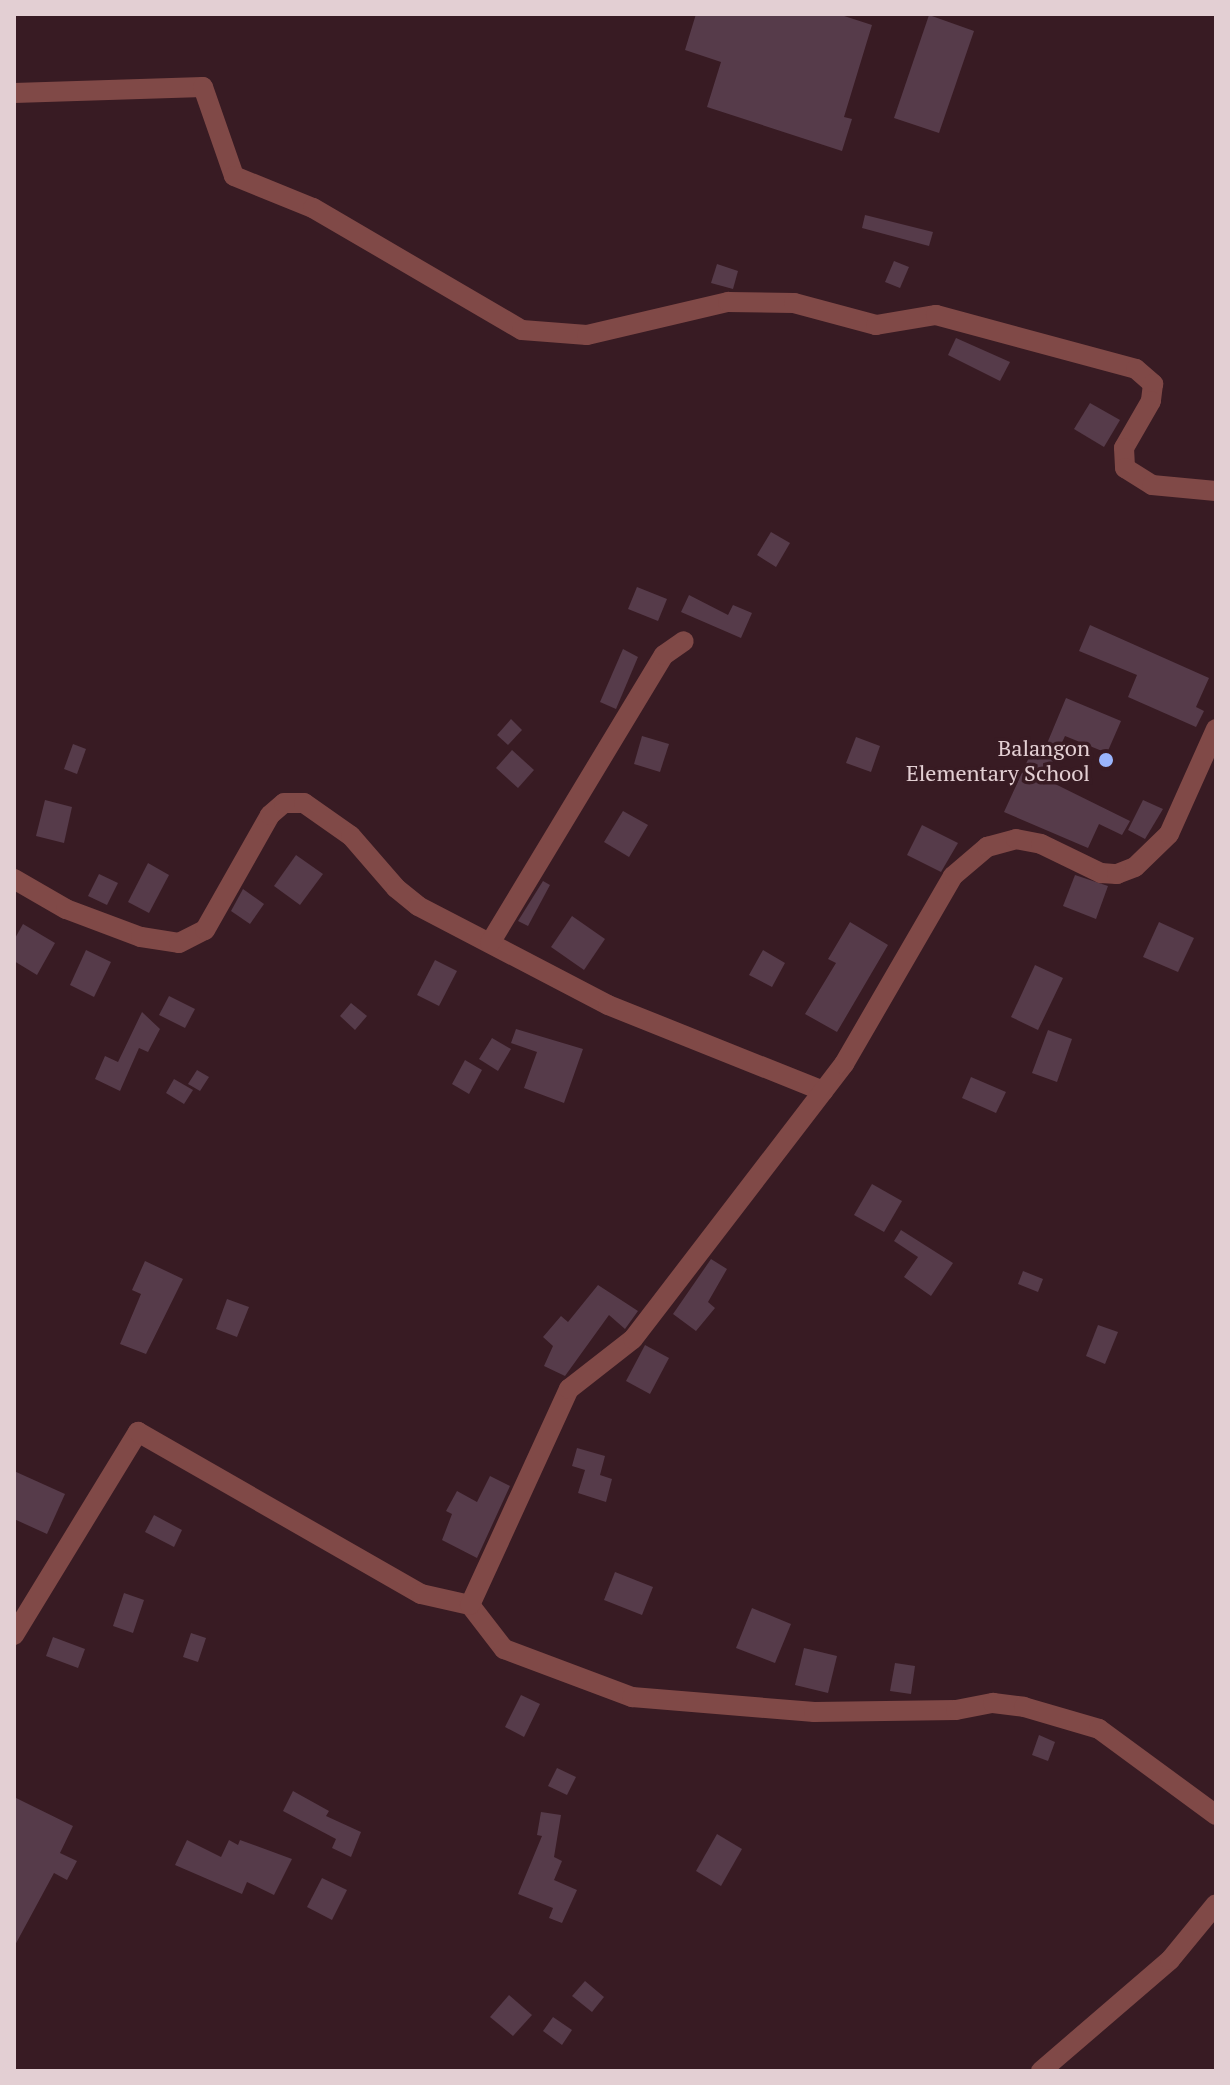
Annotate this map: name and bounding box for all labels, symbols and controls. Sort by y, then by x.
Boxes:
place label: Balangon Elementary School [906,734,1090,786]
marker: Balangon Elementary School [1097,751,1115,769]

